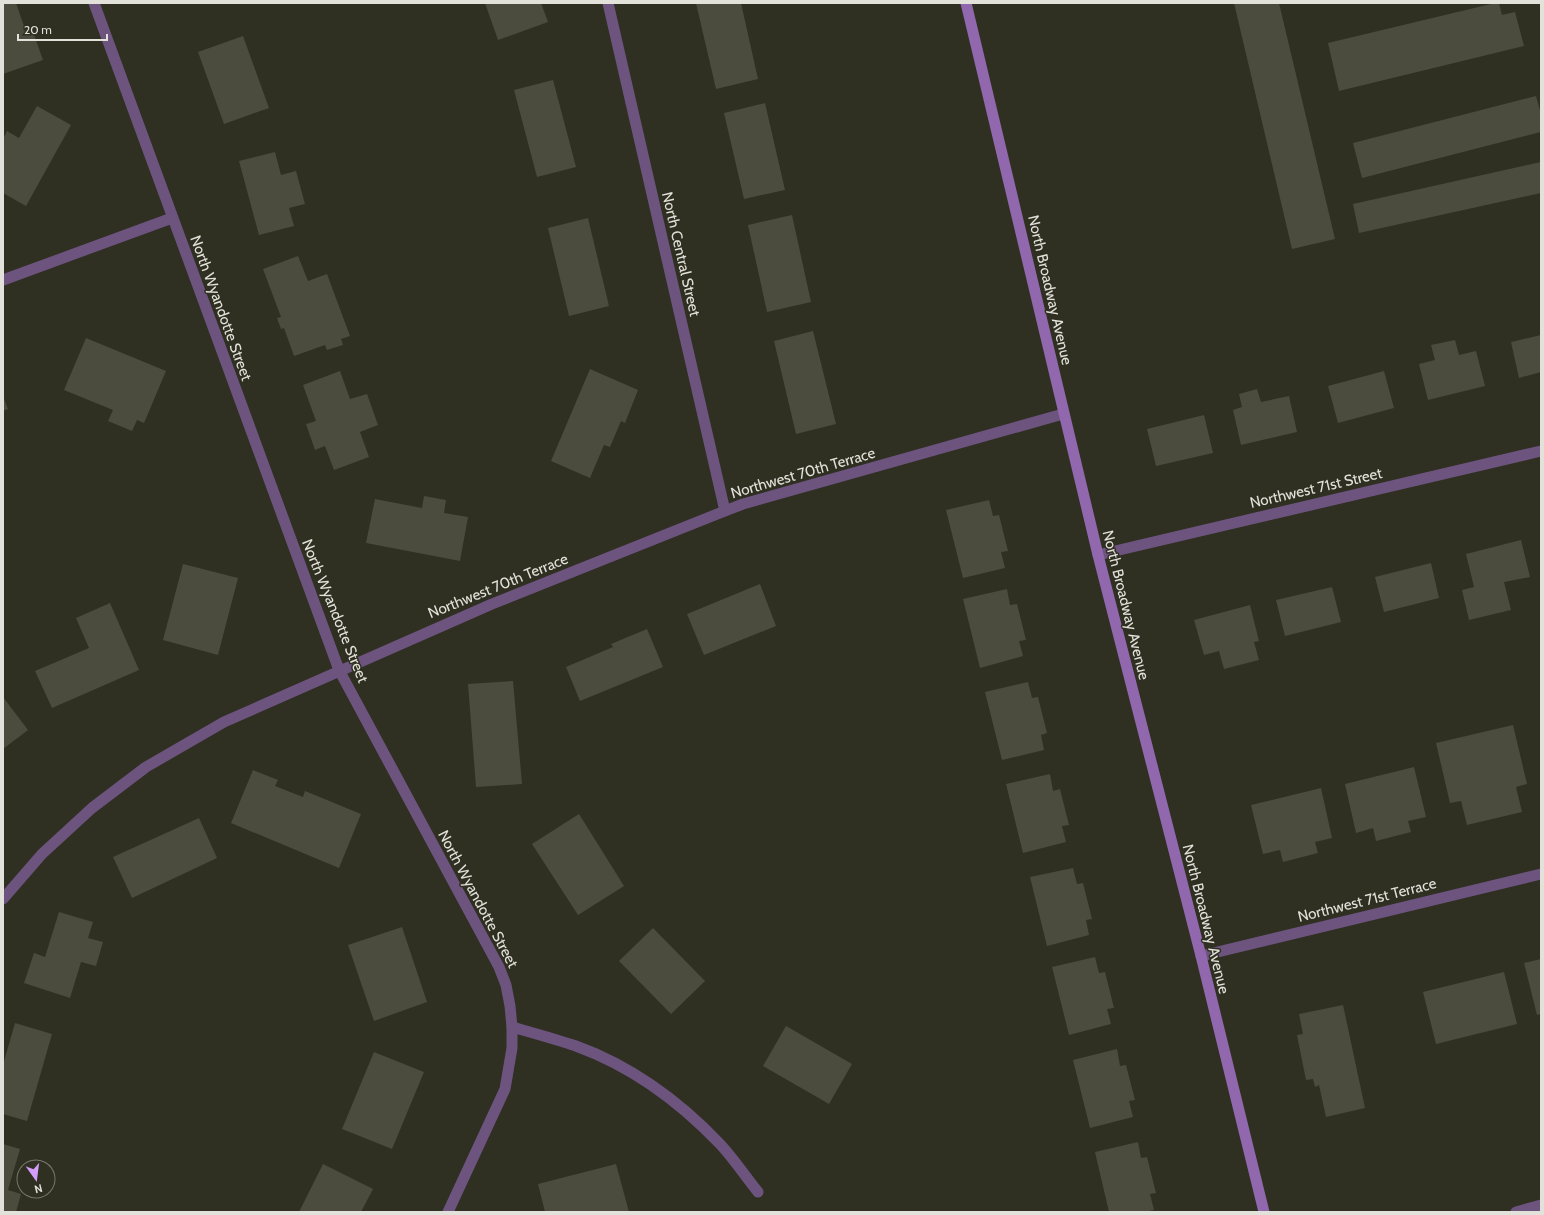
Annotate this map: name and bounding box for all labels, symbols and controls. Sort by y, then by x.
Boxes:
scale bar [18,16,107,42]
text: 20 m [24,22,52,37]
street label: North Central Street [658,190,704,318]
street label: North Broadway Avenue [1024,213,1076,367]
street label: North Wyandotte Street [186,233,256,383]
street label: Northwest 70th Terrace [729,444,878,502]
street label: Northwest 71st Street [1248,464,1384,512]
street label: North Broadway Avenue [1099,528,1153,682]
street label: North Wyandotte Street [298,537,372,685]
street label: Northwest 70th Terrace [425,550,571,622]
street label: North Wyandotte Street [434,827,522,971]
street label: North Broadway Avenue [1179,842,1233,996]
street label: Northwest 71st Terrace [1296,874,1438,926]
north arrow [16,1159,56,1199]
text: N [33,1181,44,1196]

